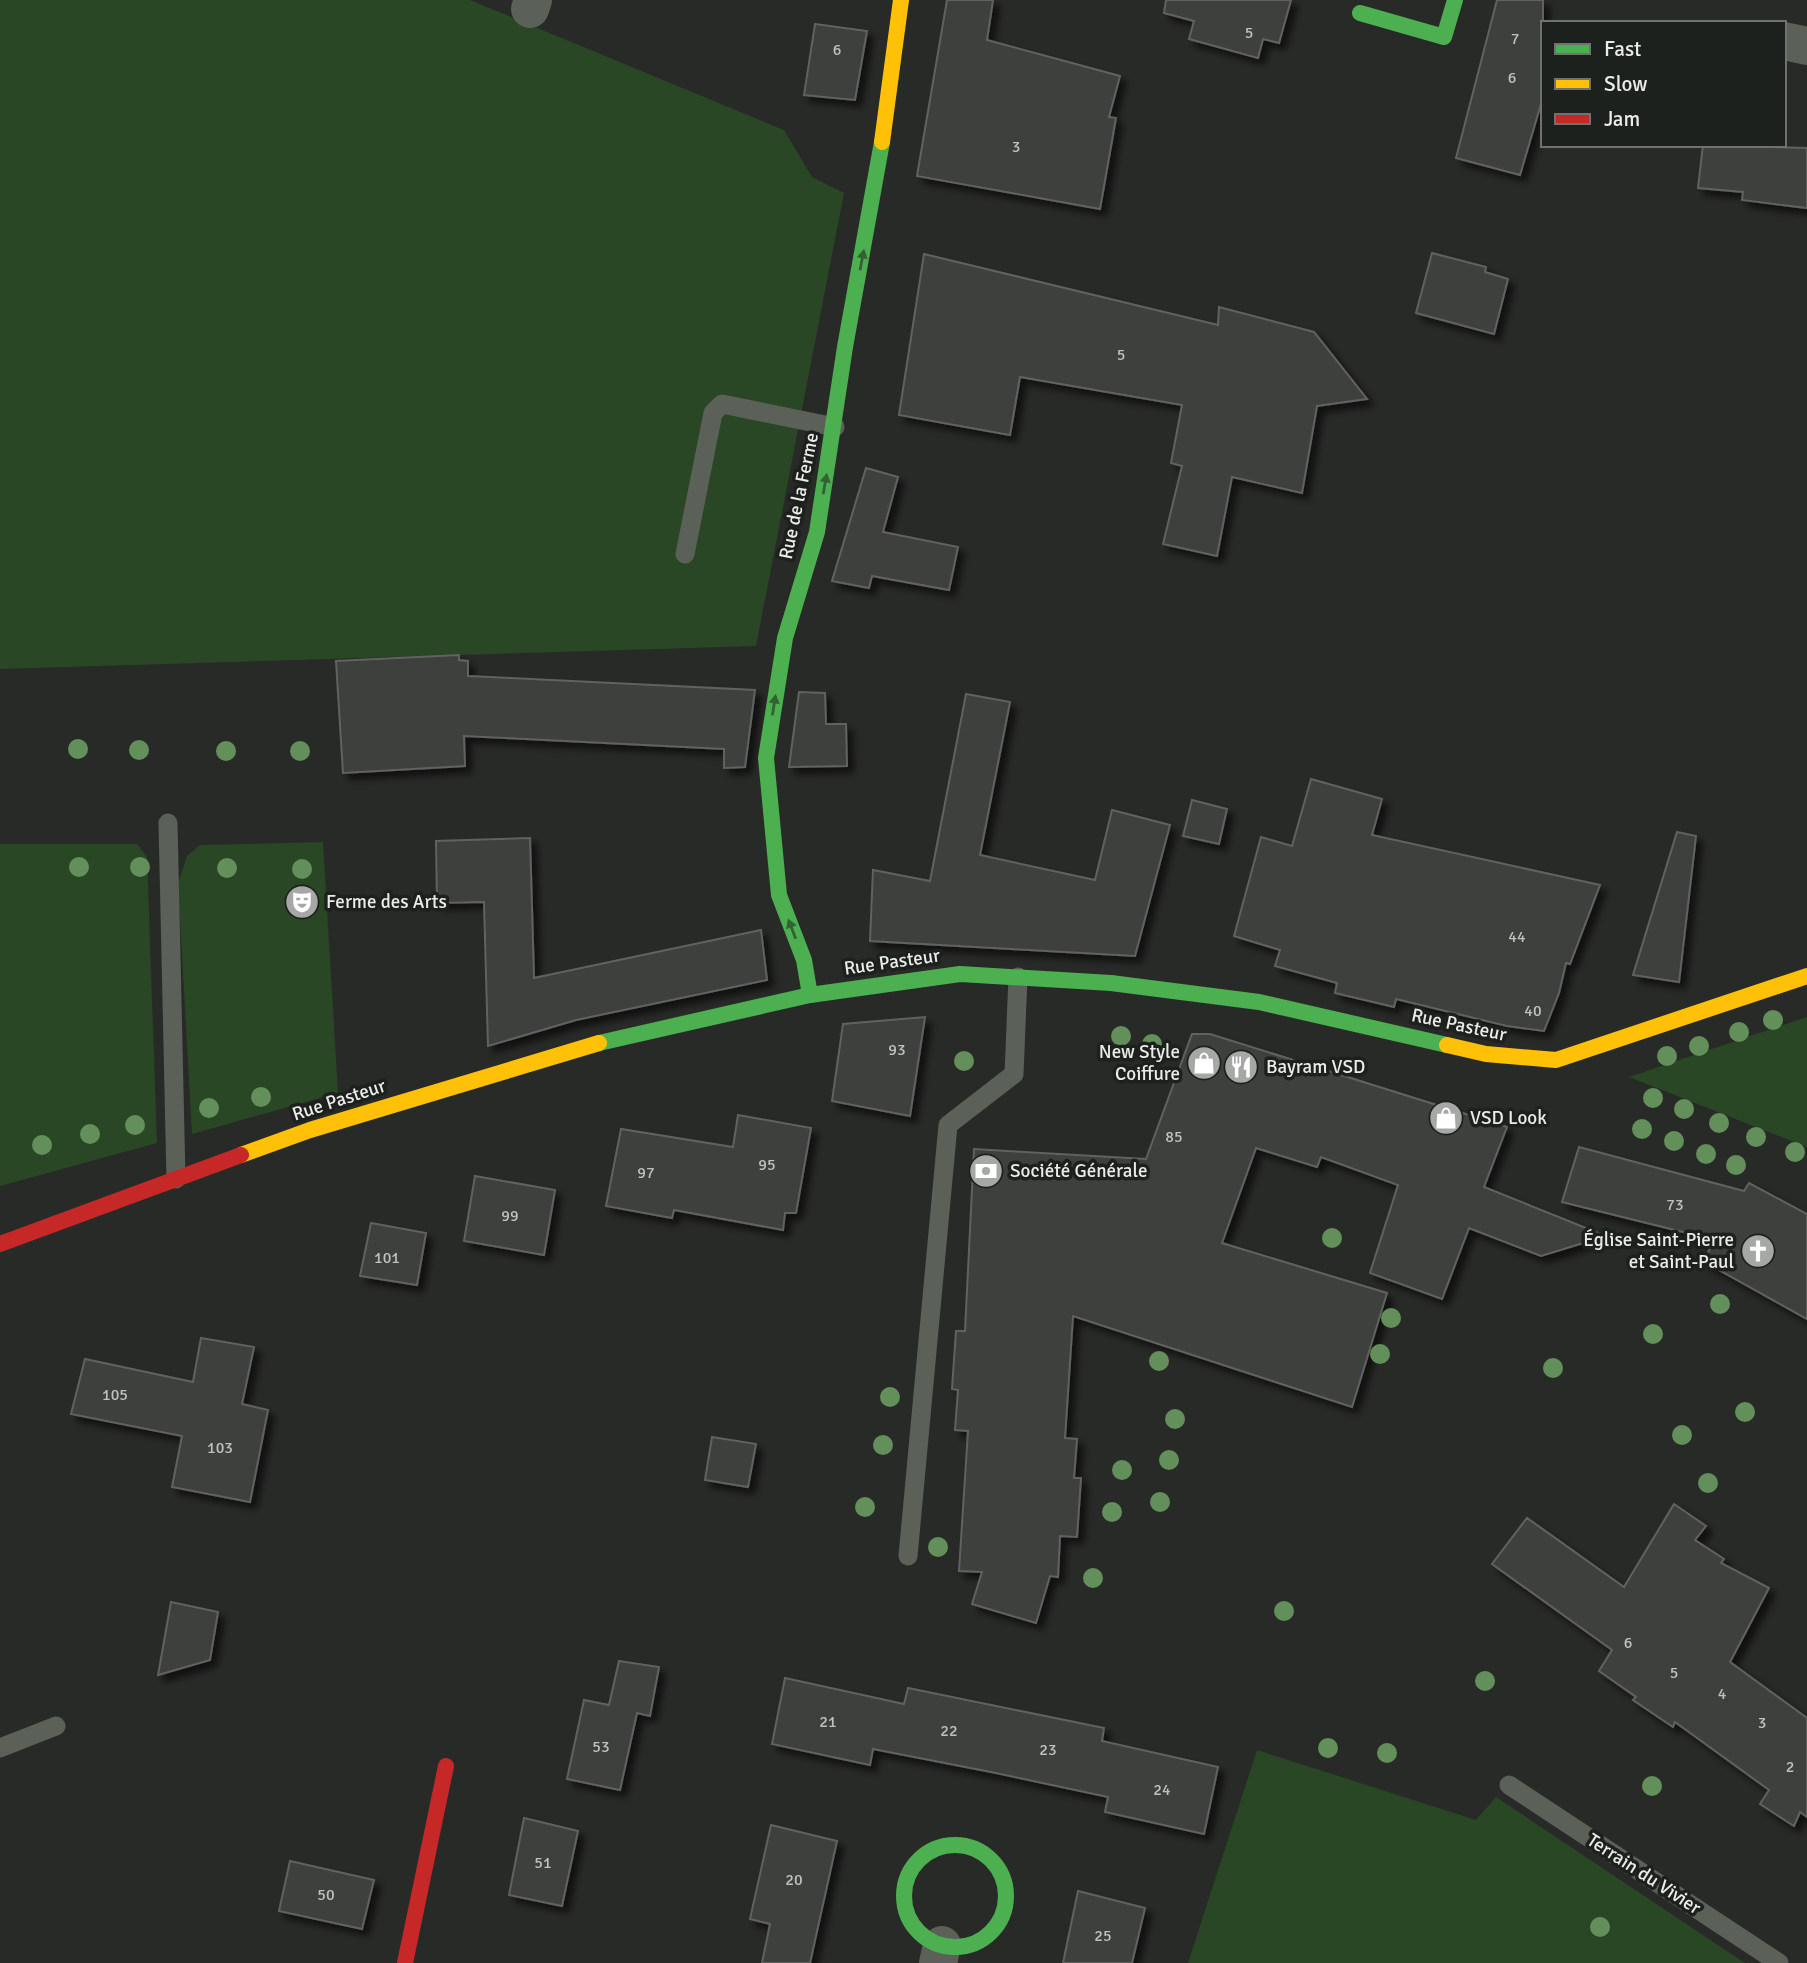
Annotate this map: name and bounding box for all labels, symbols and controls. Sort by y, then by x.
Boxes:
legend [1541,21,1786,147]
house number: 5 [1245,23,1253,43]
house number: 7 [1511,29,1519,49]
text: Fast [1604,36,1641,62]
house number: 6 [833,40,841,60]
house number: 6 [1508,68,1516,88]
text: Slow [1604,71,1648,97]
text: Jam [1604,106,1640,132]
house number: 3 [1012,137,1020,157]
one-way arrow [856,249,867,271]
house number: 5 [1117,345,1125,365]
street label: Rue de la Ferme [774,431,824,561]
one-way arrow [820,473,831,495]
one-way arrow [769,694,780,716]
theatre icon: Ferme des Arts [283,883,321,921]
place label: Ferme des Arts [326,890,447,914]
one-way arrow [787,919,798,940]
house number: 44 [1508,927,1526,947]
street label: Rue Pasteur [842,943,942,981]
house number: 40 [1524,1001,1542,1021]
street label: Rue Pasteur [1409,1003,1509,1047]
house number: 93 [888,1040,906,1060]
place label: New Style Coiffure [1099,1040,1180,1086]
shop icon: New Style Coiffure [1185,1044,1223,1082]
restaurant icon: Bayram VSD [1222,1048,1260,1086]
place label: Bayram VSD [1266,1055,1365,1079]
street label: Rue Pasteur [289,1074,389,1126]
shop icon: VSD Look [1427,1099,1465,1137]
place label: VSD Look [1470,1106,1547,1130]
house number: 85 [1165,1127,1183,1147]
bank icon: Société Générale [967,1152,1005,1190]
house number: 95 [758,1155,776,1175]
place label: Société Générale [1010,1159,1147,1183]
house number: 97 [637,1163,655,1183]
house number: 73 [1666,1195,1684,1215]
house number: 99 [501,1206,519,1226]
place label: Église Saint-Pierre et Saint-Paul [1583,1228,1734,1274]
church icon: Église Saint-Pierre et Saint-Paul [1739,1232,1777,1270]
house number: 101 [374,1248,400,1268]
house number: 105 [102,1385,128,1405]
house number: 103 [207,1438,233,1458]
house number: 6 [1624,1633,1632,1653]
house number: 5 [1670,1663,1678,1683]
house number: 4 [1718,1684,1727,1704]
house number: 21 [819,1712,837,1732]
house number: 3 [1758,1713,1766,1733]
house number: 22 [940,1721,958,1741]
house number: 53 [592,1737,610,1757]
house number: 23 [1039,1740,1057,1760]
house number: 2 [1786,1757,1794,1777]
house number: 24 [1153,1780,1171,1800]
street label: Terrain du Vivier [1582,1828,1706,1920]
house number: 51 [534,1853,552,1873]
house number: 20 [785,1870,803,1890]
house number: 50 [317,1885,335,1905]
house number: 25 [1094,1926,1112,1946]

